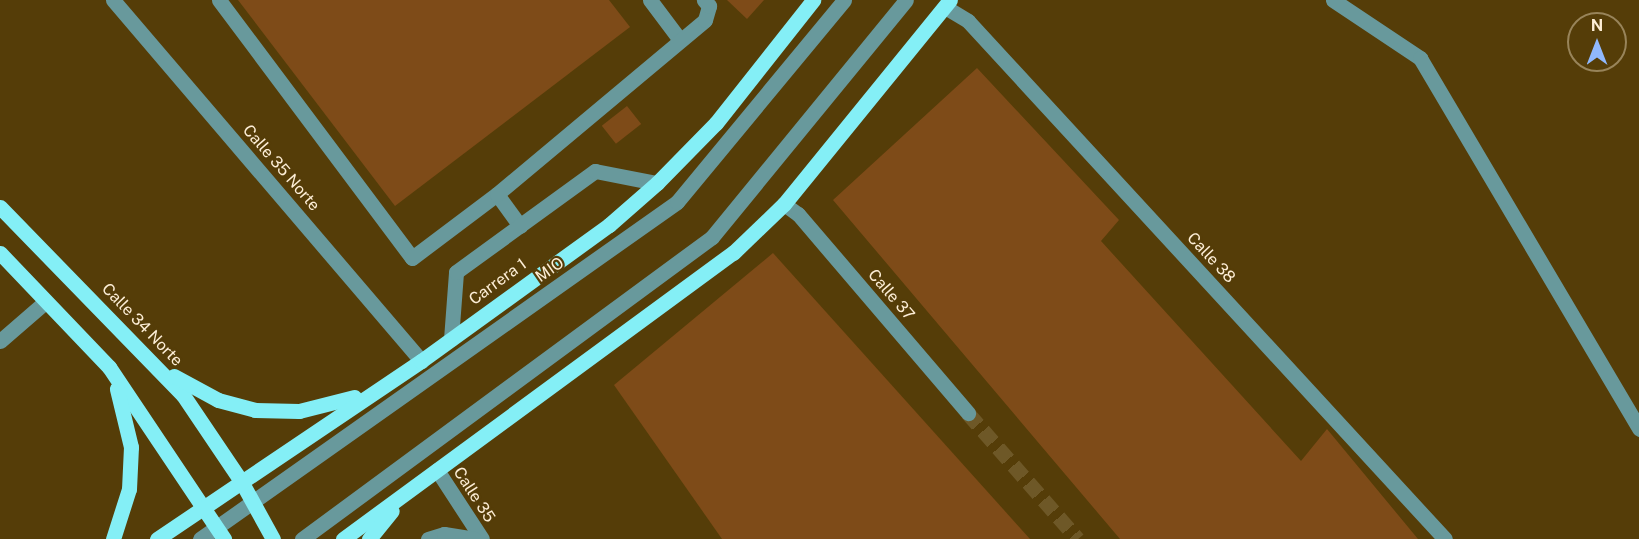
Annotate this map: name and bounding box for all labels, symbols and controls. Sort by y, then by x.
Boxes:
north arrow [1567,12,1627,72]
text: N [1591,16,1603,35]
street label: Calle 35 Norte [238,121,324,215]
street label: Calle 38 [1183,229,1239,287]
street label: MIO [532,253,568,287]
street label: Carrera 1 [465,255,531,309]
street label: Calle 37 [864,266,918,324]
street label: Calle 34 Norte [98,280,186,370]
street label: Calle 35 [449,464,499,526]

